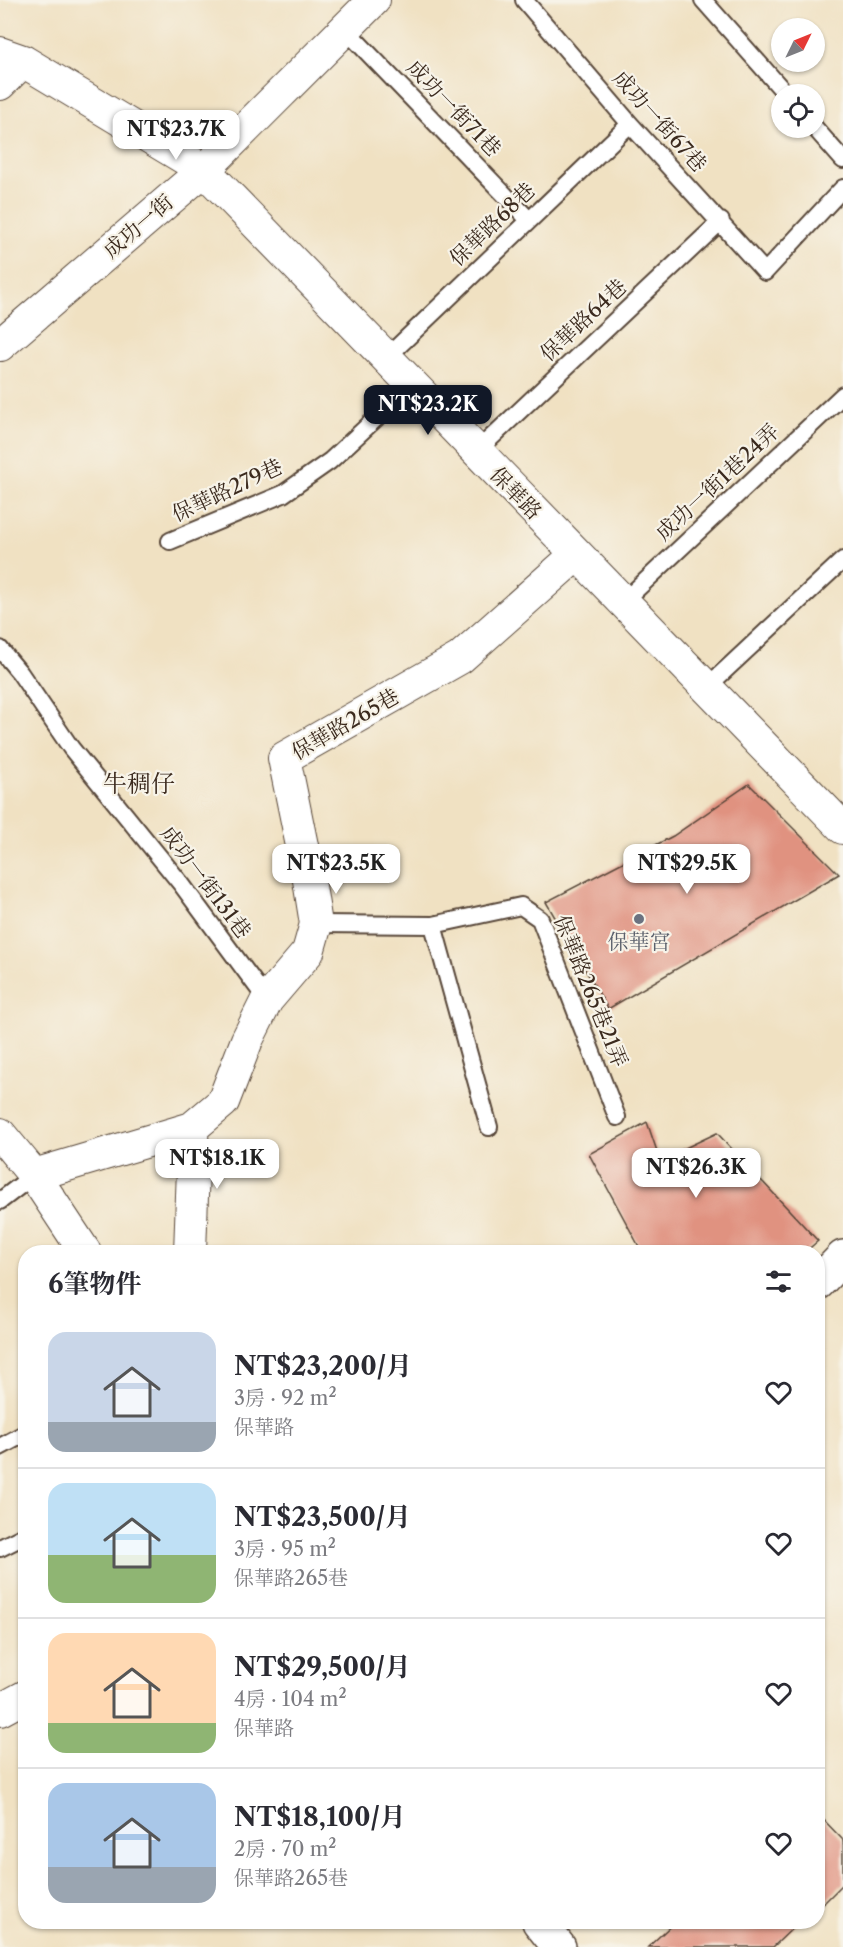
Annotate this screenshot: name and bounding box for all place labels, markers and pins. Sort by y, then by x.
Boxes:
pin: NT$23.7K [114,110,238,161]
pin: NT$23.2K [366,385,490,436]
pin: NT$23.5K [274,844,398,895]
pin: NT$29.5K [625,844,749,895]
marker: 保華宮 [632,912,646,926]
place label: 保華宮 [608,929,671,954]
pin: NT$18.1K [155,1139,279,1190]
pin: NT$26.3K [634,1148,758,1199]

